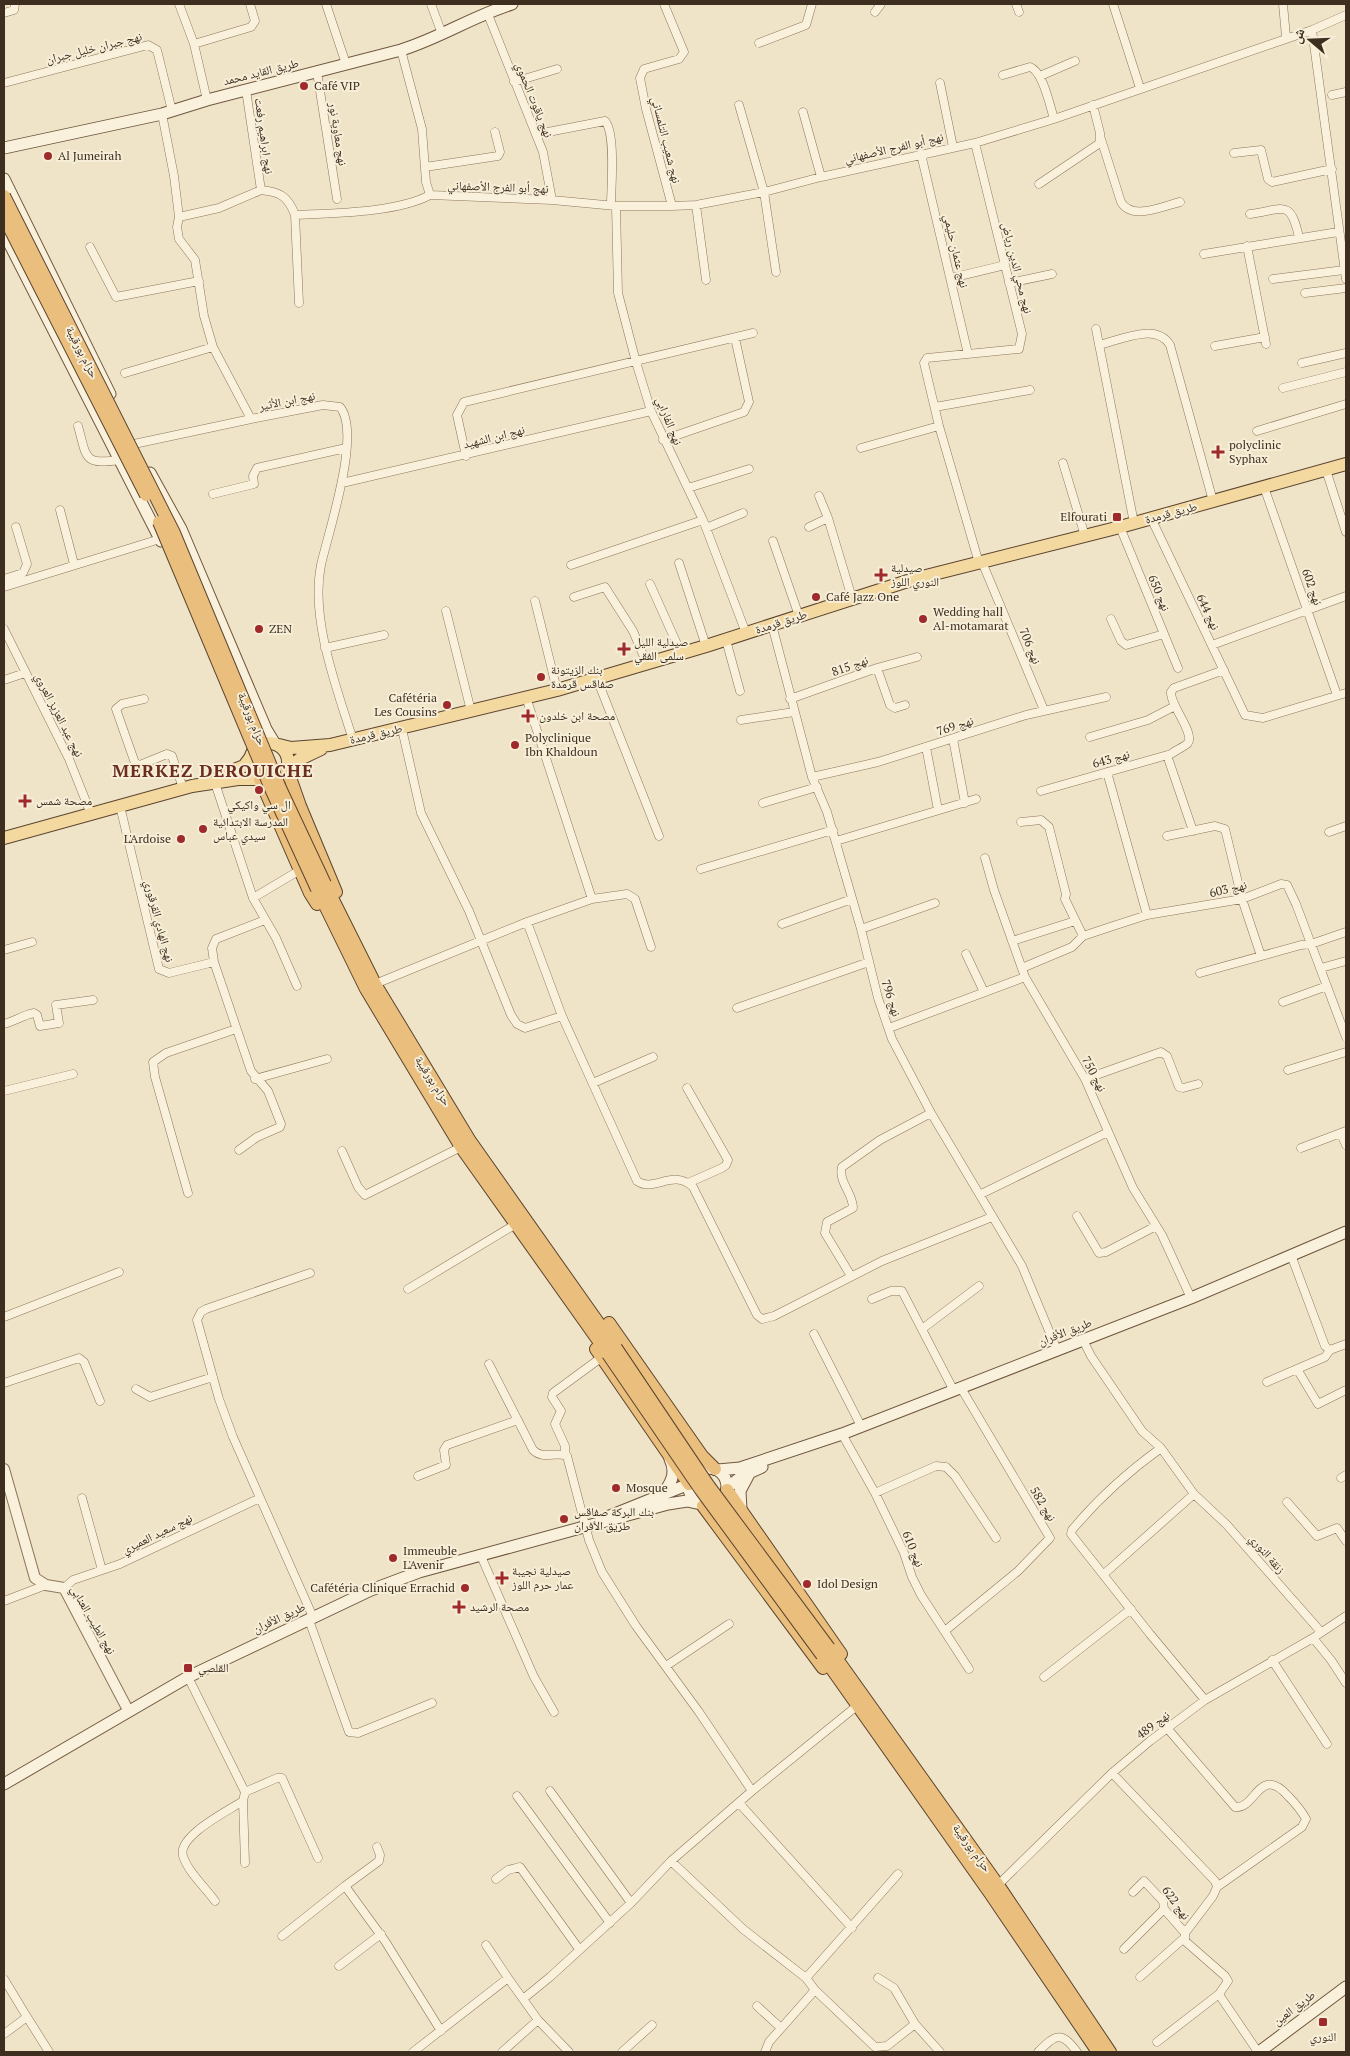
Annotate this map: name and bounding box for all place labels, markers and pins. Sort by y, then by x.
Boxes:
place label: Café VIP [314,78,360,93]
marker: Café VIP [298,80,310,92]
place label: Al Jumeirah [58,148,121,163]
marker: Al Jumeirah [42,150,54,162]
place label: polyclinic Syphax [1229,437,1281,466]
marker: polyclinic Syphax [1211,445,1225,459]
place label: Elfourati [1060,509,1107,524]
marker: Elfourati [1111,511,1123,523]
place label: صيدلية النوري اللوز [890,560,939,592]
marker: صيدلية النوري اللوز [875,569,887,581]
place label: Café Jazz One [826,589,899,604]
marker: Café Jazz One [810,591,822,603]
place label: Wedding hall Al-motamarat [933,604,1009,633]
marker: Wedding hall Al-motamarat [917,613,929,625]
place label: ZEN [269,621,292,636]
marker: ZEN [253,623,265,635]
place label: صيدلية الليل سلمى الفقي [634,634,688,666]
marker: صيدلية الليل سلمى الفقي [618,643,630,655]
place label: بنك الزيتونة صفاقس قرمدة [551,662,614,691]
marker: بنك الزيتونة صفاقس قرمدة [535,671,547,683]
place label: Cafétéria Les Cousins [374,690,437,719]
marker: Cafétéria Les Cousins [441,699,453,711]
place label: مصحة ابن خلدون [539,708,615,723]
marker: مصحة ابن خلدون [521,709,535,723]
place label: Polyclinique Ibn Khaldoun [525,730,598,759]
marker: Polyclinique Ibn Khaldoun [509,739,521,751]
marker: ال سي واكيكي [253,784,265,796]
place label: مصحة شمس [36,793,92,808]
marker: مصحة شمس [18,794,32,808]
place label: ال سي واكيكي [227,797,291,815]
place label: المدرسة الابتدائية سيدي عباس [213,814,288,846]
marker: المدرسة الابتدائية سيدي عباس [197,823,209,835]
place label: L'Ardoise [124,831,171,846]
marker: L'Ardoise [175,833,187,845]
place label: Mosque [626,1480,668,1495]
marker: Mosque [610,1482,622,1494]
place label: بنك البركة صفاقس طريق الأفران [574,1504,654,1533]
marker: بنك البركة صفاقس طريق الأفران [558,1513,570,1525]
place label: Immeuble L'Avenir [403,1543,457,1572]
marker: Immeuble L'Avenir [387,1552,399,1564]
place label: صيدلية نجيبة عمار حرم اللوز [511,1563,573,1593]
marker: صيدلية نجيبة عمار حرم اللوز [496,1572,508,1584]
place label: Idol Design [817,1576,878,1591]
marker: Idol Design [801,1578,813,1590]
place label: Cafétéria Clinique Errachid [310,1580,455,1595]
marker: Cafétéria Clinique Errachid [459,1582,471,1594]
place label: مصحة الرشيد [470,1599,529,1614]
marker: مصحة الرشيد [452,1600,466,1614]
place label: القلصي [198,1660,229,1678]
marker: القلصي [182,1662,194,1674]
marker: النوري [1317,2016,1329,2028]
place label: النوري [1310,2029,1336,2047]

